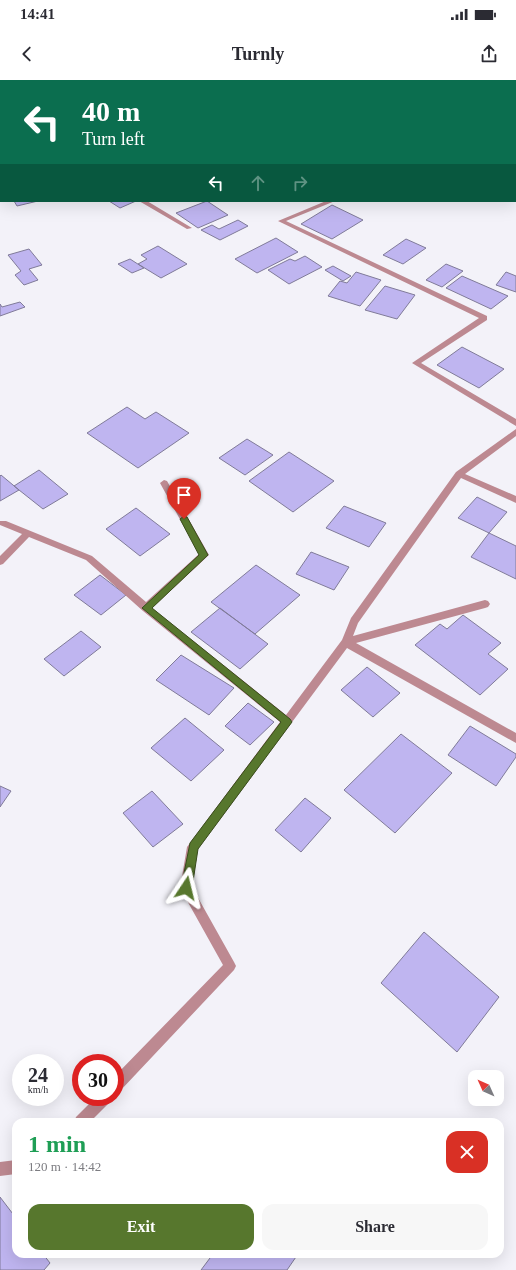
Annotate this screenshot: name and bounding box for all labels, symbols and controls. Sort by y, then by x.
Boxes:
text: 14:41 [20,6,55,22]
icon: back [16,43,38,65]
icon: share [478,43,500,65]
text: Turnly [232,44,284,64]
icon: left [16,96,68,148]
text: 40 m [82,96,140,127]
text: Turn left [82,129,145,149]
icon: left [205,172,227,194]
icon: ahead [247,172,269,194]
icon: right [289,172,311,194]
pin [167,478,201,519]
icon: arrive [173,484,195,506]
position arrow [165,867,207,909]
speed limit sign: 30 [72,1054,124,1106]
text: 24 [28,1064,48,1086]
north arrow [468,1070,504,1106]
map controls [468,1070,504,1106]
text: km/h [28,1084,48,1095]
text: 1 min [28,1131,86,1157]
button: close [446,1131,488,1173]
text: 120 m · 14:42 [28,1159,101,1174]
button: Exit [28,1204,254,1250]
button: Share [262,1204,488,1250]

